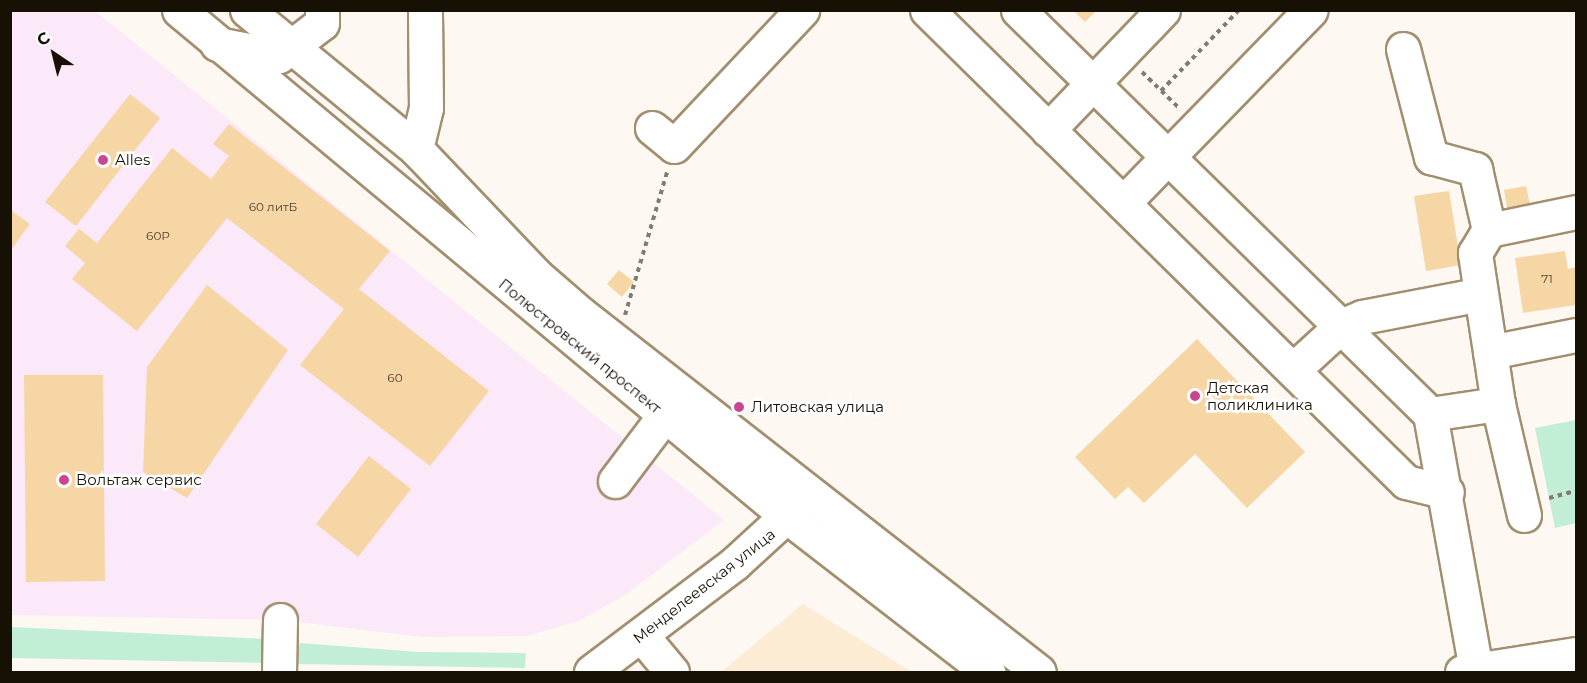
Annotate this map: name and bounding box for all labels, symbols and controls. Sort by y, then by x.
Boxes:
north arrow [24,24,84,84]
text: С [33,28,54,50]
place label: Alles [115,151,150,169]
marker: Alles [96,153,110,167]
house number: 60 литБ [249,200,297,214]
house number: 60Р [146,229,170,243]
house number: 71 [1541,272,1553,286]
street label: Полюстровский проспект [495,275,665,417]
house number: 60 [387,371,403,385]
place label: Детская поликлиника [1207,378,1313,413]
marker: Детская поликлиника [1188,389,1202,403]
place label: Литовская улица [751,398,884,416]
marker: Литовская улица [732,400,746,414]
place label: Вольтаж сервис [76,471,202,489]
marker: Вольтаж сервис [57,473,71,487]
street label: Менделеевская улица [629,525,779,647]

